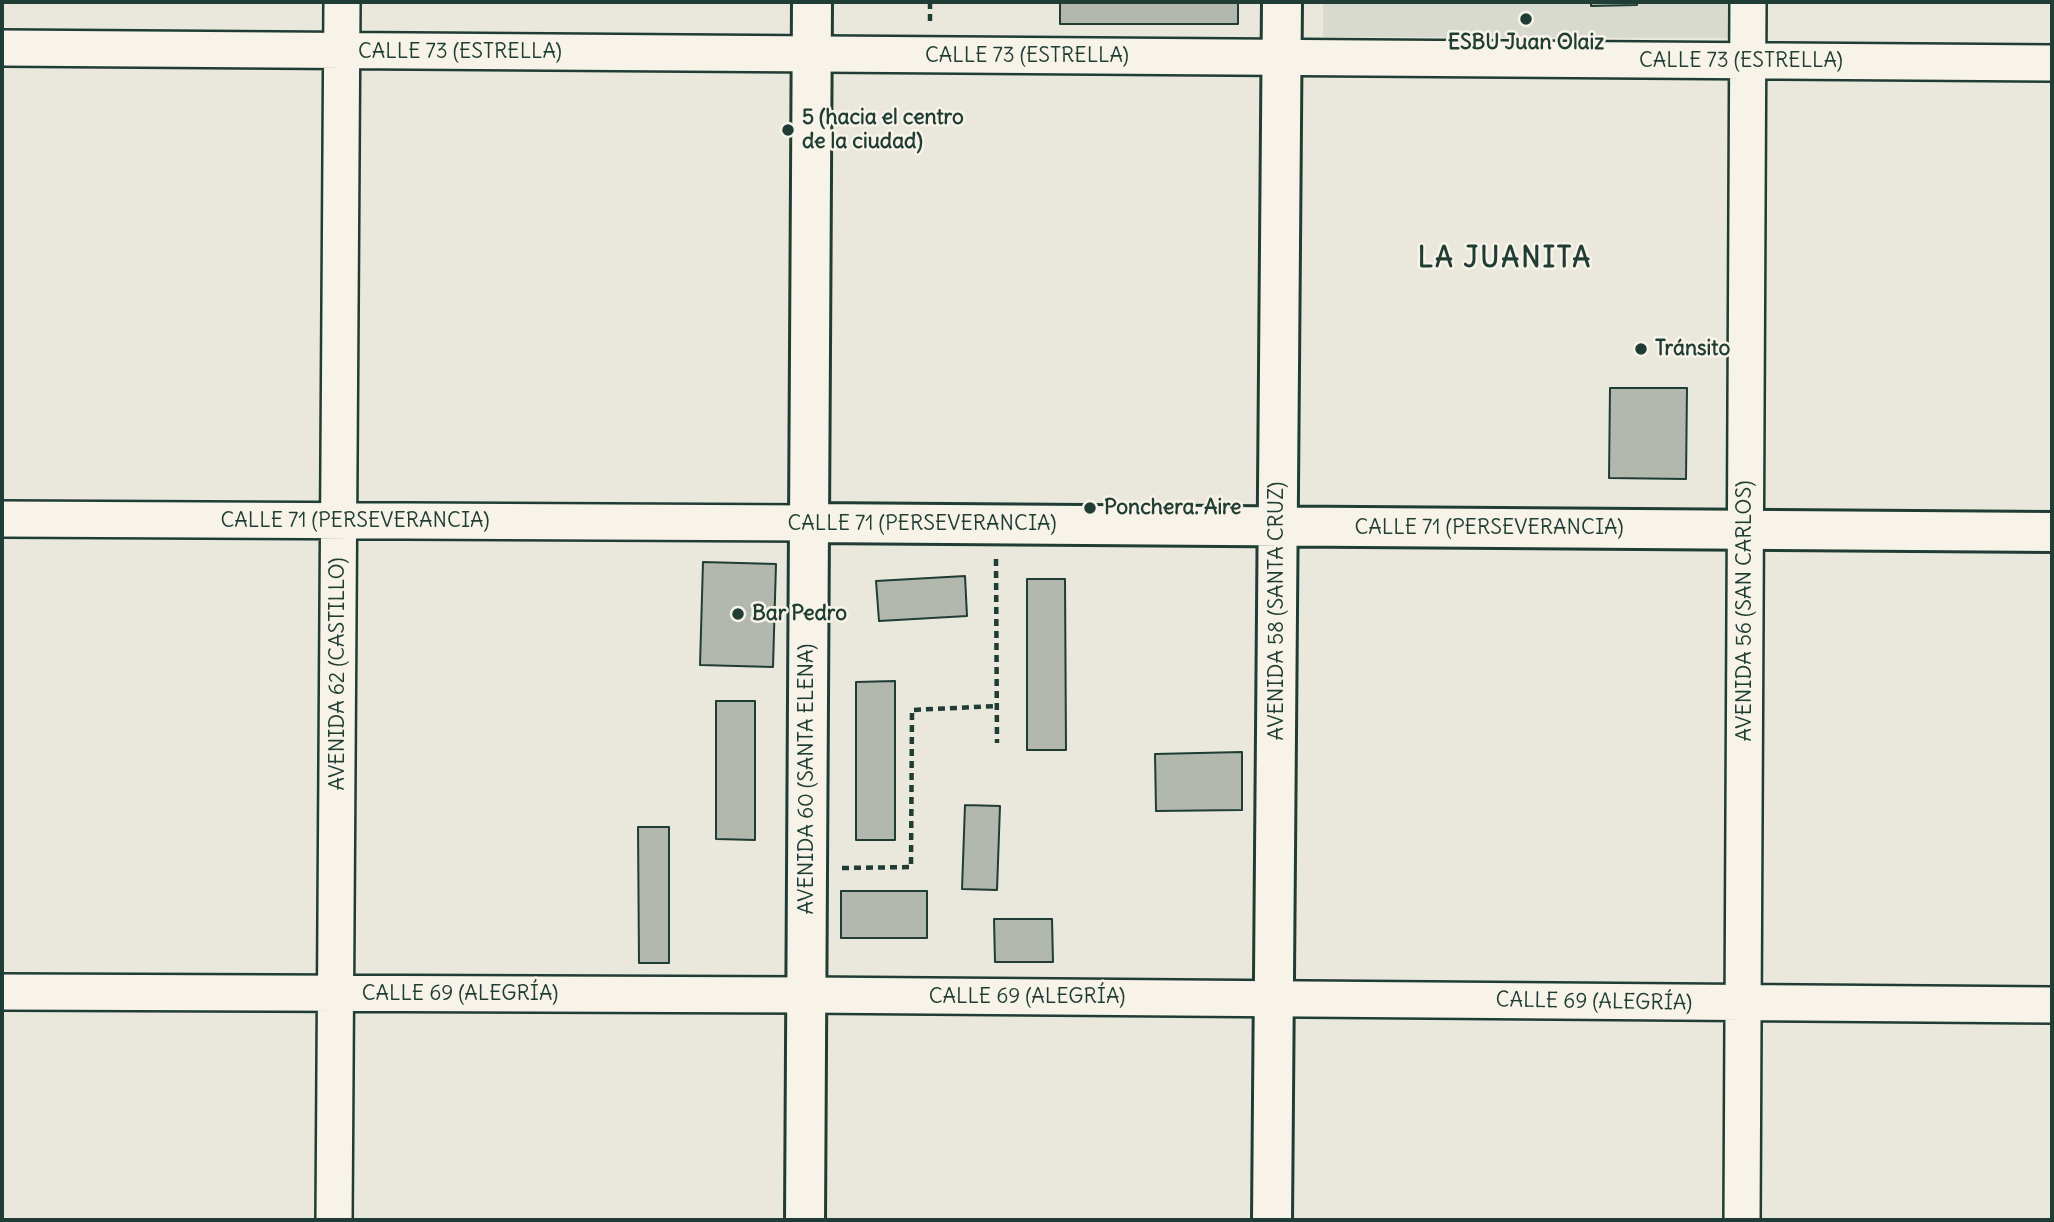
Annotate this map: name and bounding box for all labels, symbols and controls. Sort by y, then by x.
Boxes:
marker: ESBU Juan Olaiz [1518,11,1534,27]
place label: ESBU Juan Olaiz [1448,30,1604,56]
street label: CALLE 73 (ESTRELLA) [358,39,562,65]
street label: CALLE 73 (ESTRELLA) [925,43,1129,69]
street label: CALLE 73 (ESTRELLA) [1639,48,1843,74]
place label: 5 (hacia el centro de la ciudad) [802,105,964,155]
marker: 5 (hacia el centro de la ciudad) [780,122,796,138]
district label: LA JUANITA [1419,242,1591,276]
place label: Tránsito [1655,336,1730,362]
marker: Tránsito [1633,341,1649,357]
street label: AVENIDA 56 (SAN CARLOS) [1732,480,1758,742]
street label: AVENIDA 58 (SANTA CRUZ) [1264,482,1290,740]
place label: Ponchera. Aire [1104,495,1241,521]
marker: Ponchera. Aire [1082,500,1098,516]
street label: CALLE 71 (PERSEVERANCIA) [220,508,490,534]
street label: CALLE 71 (PERSEVERANCIA) [787,511,1057,537]
street label: CALLE 71 (PERSEVERANCIA) [1354,515,1624,541]
street label: AVENIDA 62 (CASTILLO) [325,557,351,791]
place label: Bar Pedro [752,601,847,627]
marker: Bar Pedro [730,606,746,622]
street label: AVENIDA 60 (SANTA ELENA) [794,644,820,914]
street label: CALLE 69 (ALEGRÍA) [362,981,558,1007]
street label: CALLE 69 (ALEGRÍA) [929,984,1125,1010]
street label: CALLE 69 (ALEGRÍA) [1495,988,1693,1016]

